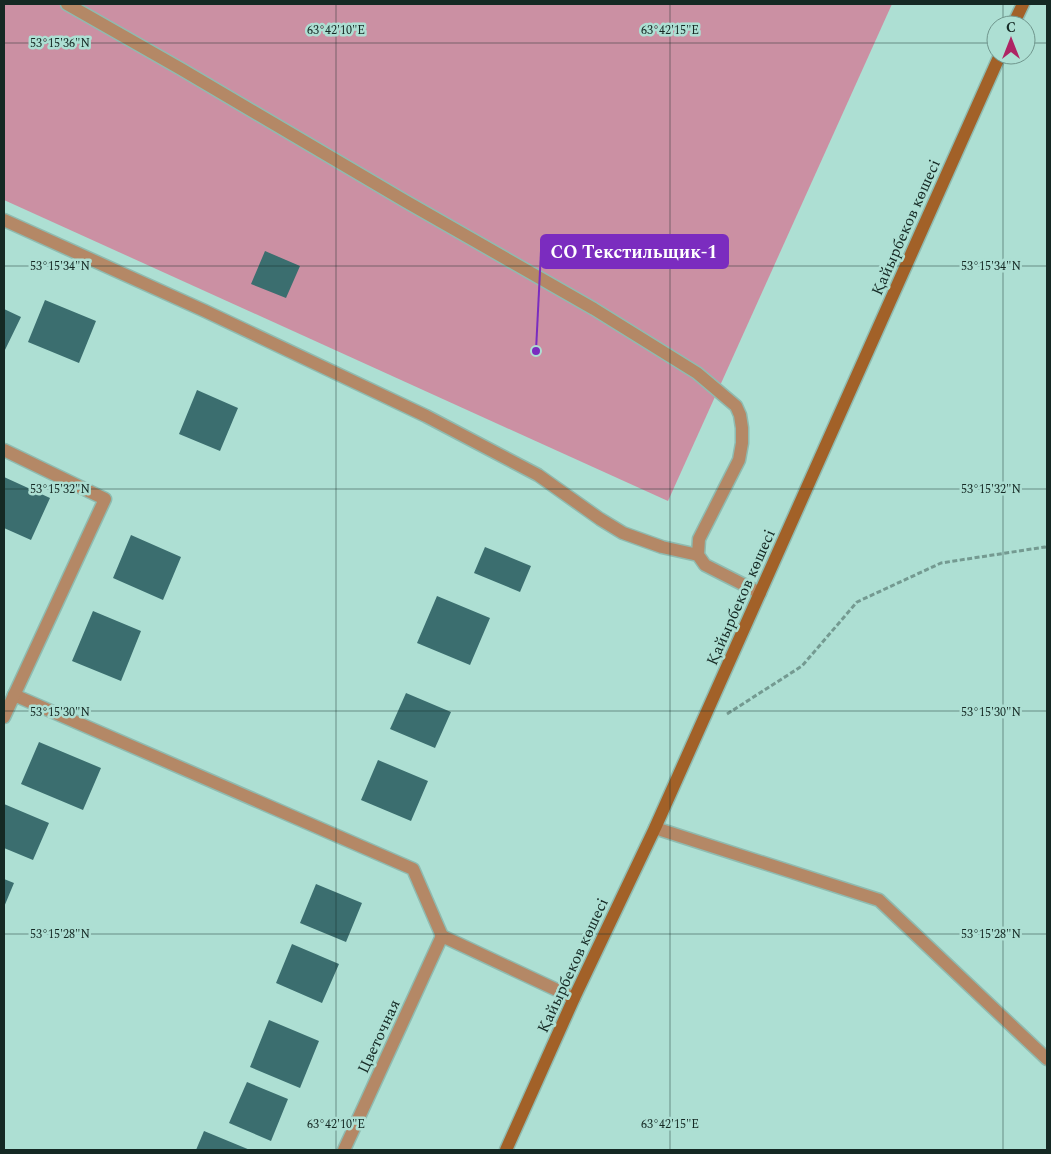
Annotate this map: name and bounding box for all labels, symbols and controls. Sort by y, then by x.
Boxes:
north arrow [986,15,1036,65]
text: С [1006,17,1016,38]
text: 63°42'10"E [307,21,365,40]
text: 63°42'15"E [641,21,699,40]
text: 53°15'36"N [30,34,90,53]
street label: Қайырбеков көшесі [865,156,947,299]
callout: СО Текстильщик-1 [541,235,728,268]
text: СО Текстильщик-1 [551,239,717,266]
text: 53°15'34"N [30,257,90,276]
text: 53°15'34"N [961,257,1021,276]
text: 53°15'32"N [30,480,90,499]
text: 53°15'32"N [961,480,1021,499]
street label: Қайырбеков көшесі [700,526,782,669]
text: 53°15'30"N [30,703,90,722]
text: 53°15'30"N [961,703,1021,722]
street label: Қайырбеков көшесі [531,894,615,1037]
text: 53°15'28"N [30,925,90,944]
text: 53°15'28"N [961,925,1021,944]
street label: Цветочная [351,995,407,1077]
text: 63°42'10"E [307,1115,365,1134]
text: 63°42'15"E [641,1115,699,1134]

